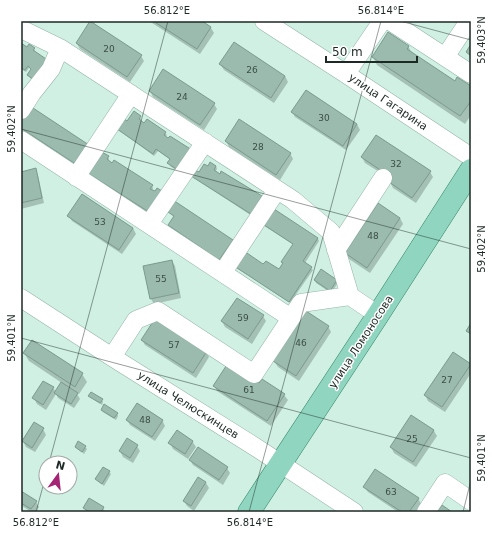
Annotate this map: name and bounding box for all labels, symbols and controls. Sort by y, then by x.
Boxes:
text: 56.812°E [144,5,190,16]
text: 56.814°E [358,5,404,16]
text: 59.403°N [476,16,487,64]
scale bar [326,38,417,64]
house number: 20 [103,44,115,54]
text: 50 m [332,45,363,59]
house number: 26 [246,65,258,75]
street label: улица Гагарина [346,71,430,133]
house number: 24 [176,92,188,102]
text: 59.402°N [6,105,17,153]
house number: 30 [318,113,330,123]
house number: 28 [252,142,264,152]
house number: 32 [390,159,402,169]
house number: 53 [94,217,106,227]
text: 59.402°N [476,225,487,273]
house number: 48 [367,231,379,241]
house number: 55 [155,274,167,284]
street label: улица Ломоносова [326,293,396,391]
house number: 59 [237,313,249,323]
text: 59.401°N [6,314,17,362]
house number: 46 [295,338,307,348]
house number: 57 [168,340,180,350]
street label: улица Челюскинцев [135,369,241,441]
house number: 27 [441,375,453,385]
house number: 61 [243,385,255,395]
house number: 48 [139,415,151,425]
house number: 25 [406,434,418,444]
text: 59.401°N [476,434,487,482]
north arrow [38,455,78,495]
text: N [54,458,67,473]
house number: 63 [385,487,397,497]
text: 56.812°E [13,517,59,528]
text: 56.814°E [227,517,273,528]

